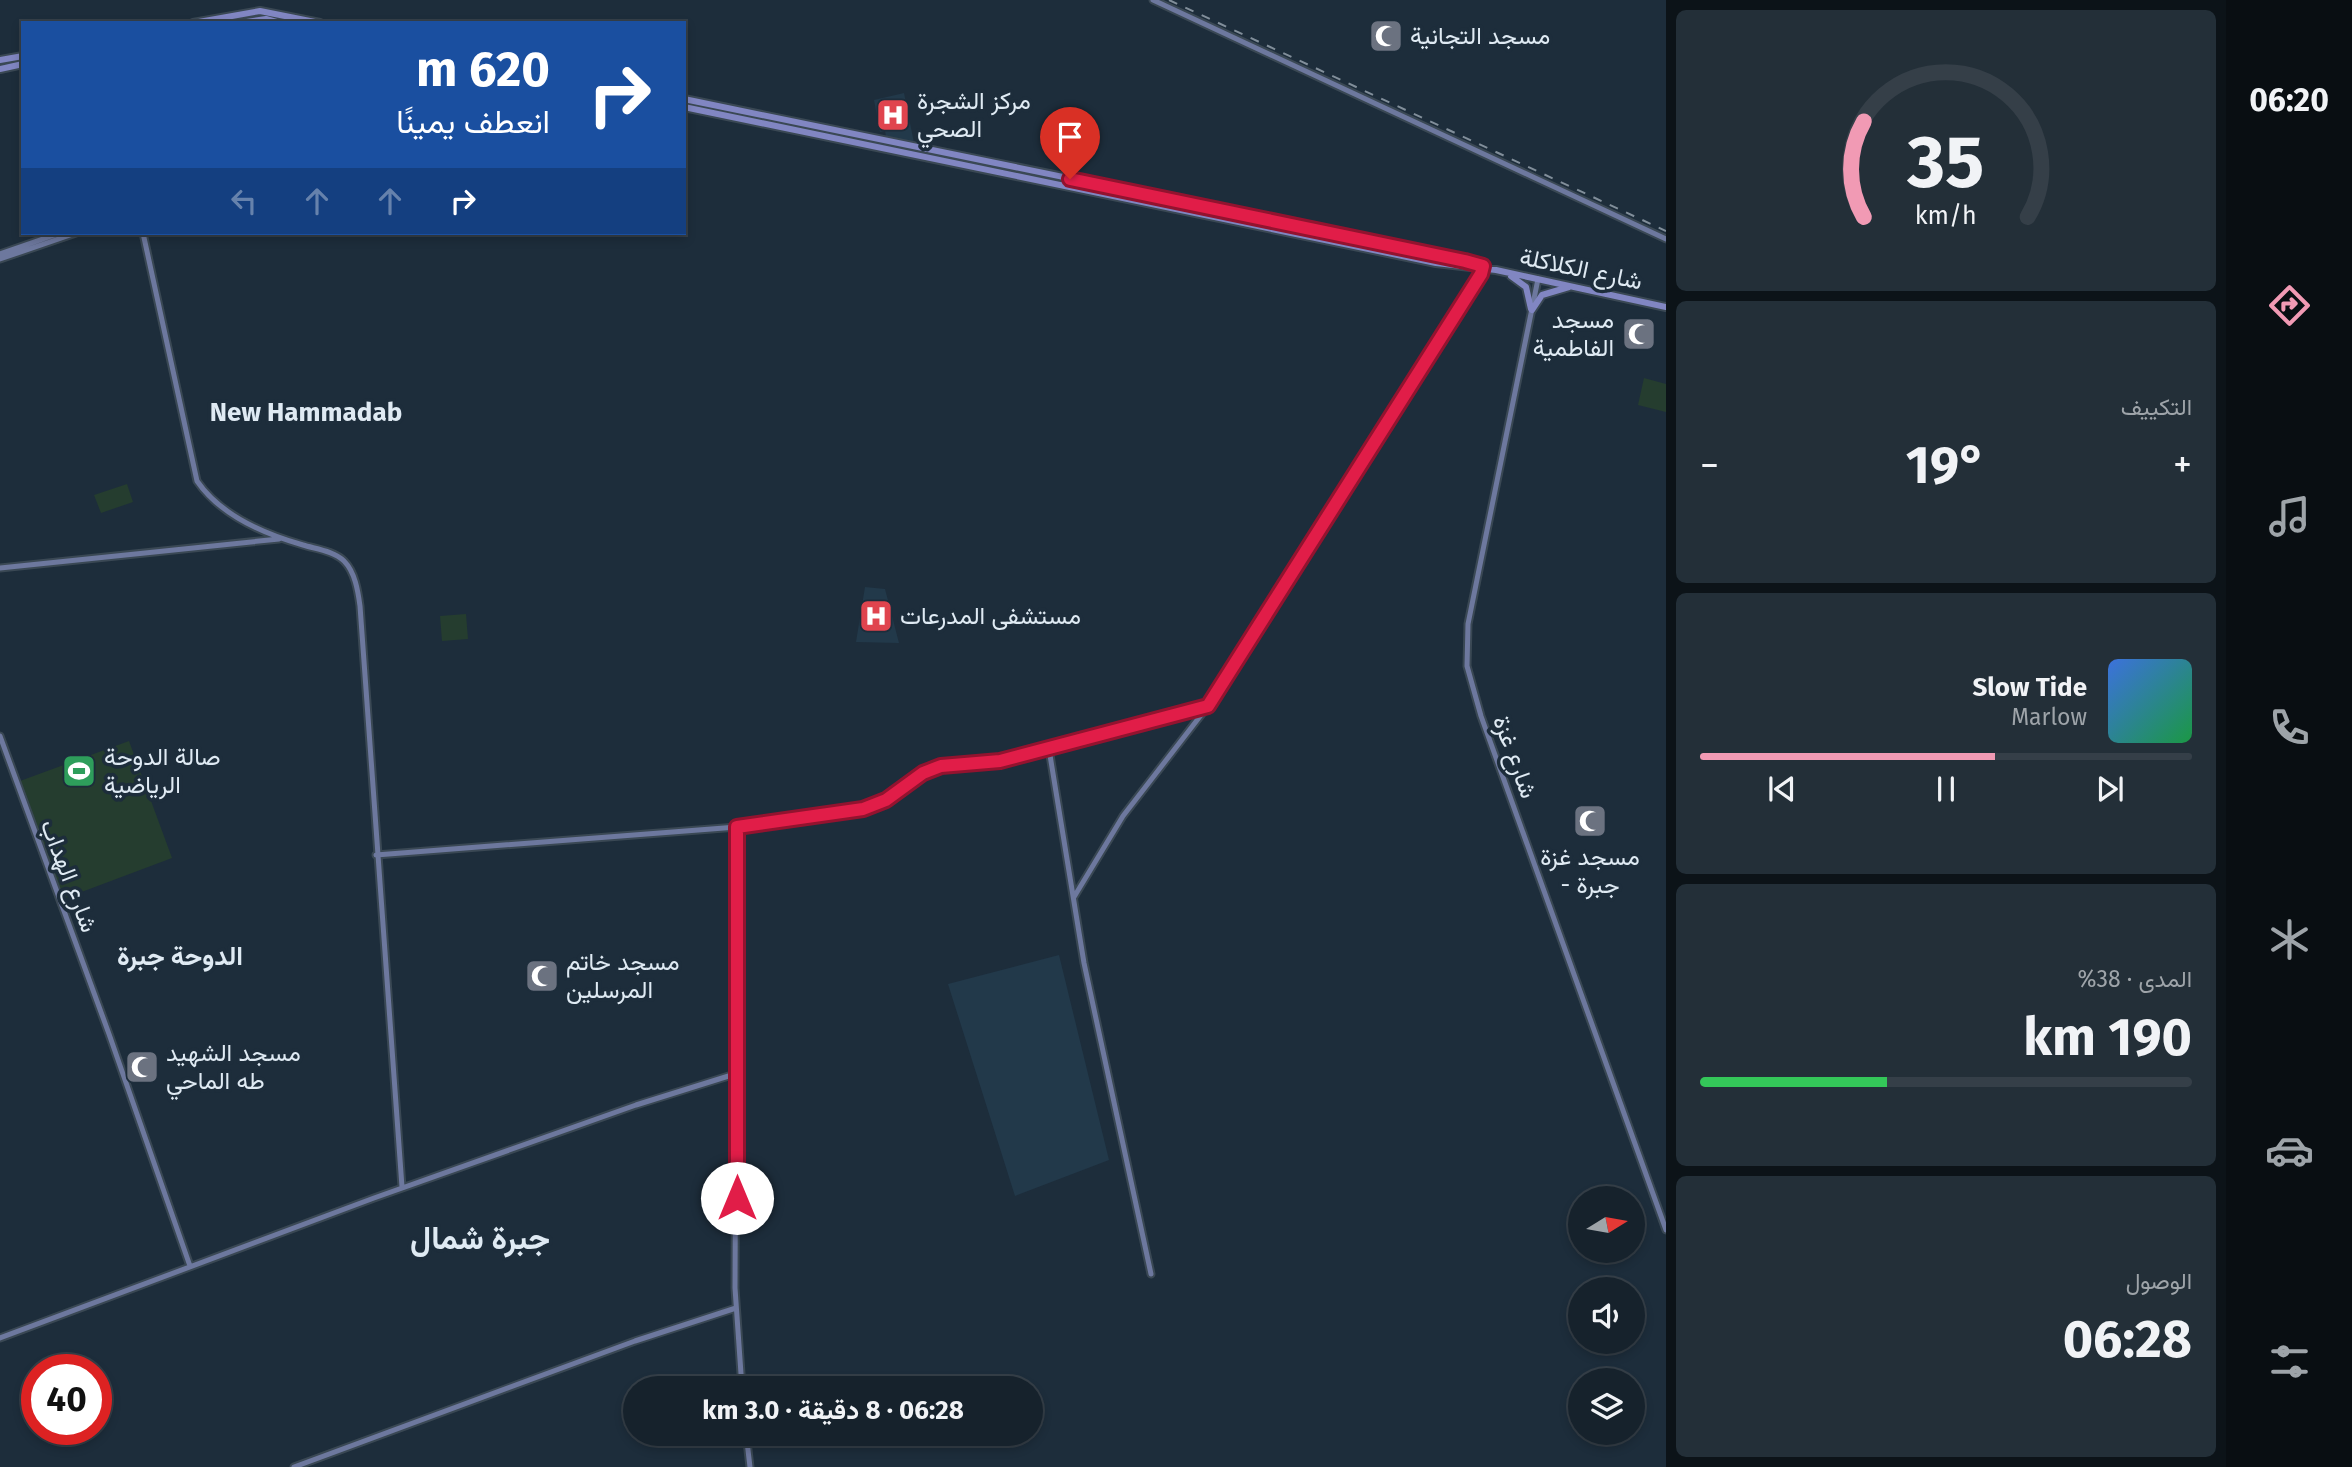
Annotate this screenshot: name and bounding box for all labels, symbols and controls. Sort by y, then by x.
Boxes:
mosque icon: مسجد التجانية [1367,17,1405,55]
place label: مسجد التجانية [1410,22,1550,50]
text: 620 m [416,40,550,99]
icon: right [574,49,665,140]
text: 06:20 [2249,81,2329,119]
place label: مركز الشجرة الصحي [917,87,1031,148]
hospital icon: مركز الشجرة الصحي [874,96,912,134]
text: انعطف يمينًا [396,103,550,141]
pin [1040,107,1100,179]
icon: arrive [1051,118,1089,156]
text: 35 [1907,119,1984,206]
icon: left [225,182,263,220]
icon: ahead [298,182,336,220]
icon: ahead [371,182,409,220]
icon: right [444,182,482,220]
text: km/h [1915,201,1977,231]
street label: شارع الكلاكلة [1517,242,1645,298]
icon: directions [2265,281,2314,330]
place label: مسجد الفاطمية [1533,306,1614,362]
mosque icon: مسجد الفاطمية [1620,315,1658,353]
text: التكييف [2121,393,2192,421]
district label: New Hammadab [210,397,402,428]
text: 19° [1906,434,1986,497]
text: − [1700,442,1719,488]
text: + [2173,442,2192,488]
icon: music [2265,492,2314,541]
hospital icon: مستشفى المدرعات [857,597,895,635]
place label: مستشفى المدرعات [900,602,1081,631]
text: Slow Tide [1972,672,2087,703]
text: Marlow [2011,703,2087,731]
icon: phone [2265,703,2314,752]
street label: شارع غزة [1485,712,1543,803]
place label: صالة الدوحة الرياضية [104,743,221,800]
sports icon: صالة الدوحة الرياضية [60,752,98,790]
icon: previous [1763,770,1801,808]
icon: pause [1927,770,1965,808]
icon: next [2091,770,2129,808]
mosque icon: مسجد غزة - جبرة [1571,802,1609,840]
street label: شارع الهداب [33,816,103,937]
place label: مسجد غزة - جبرة [1540,843,1640,900]
icon: climate [2265,915,2314,964]
district label: الدوحة جبرة [117,941,243,972]
place label: مسجد خاتم المرسلين [566,948,679,1005]
mosque icon: مسجد خاتم المرسلين [523,957,561,995]
text: المدى · 38% [2078,965,2192,993]
text: 190 km [2023,1006,2192,1069]
place label: مسجد الشهيد طه الماحي [166,1039,301,1100]
mosque icon: مسجد الشهيد طه الماحي [123,1048,161,1086]
icon: car [2265,1126,2314,1175]
position arrow [700,1161,774,1235]
north arrow [1568,1186,1645,1264]
map controls [1568,1186,1645,1445]
district label: جبرة شمال [410,1219,550,1258]
text: الوصول [2126,1267,2192,1295]
button: sound [1568,1277,1645,1354]
text: 06:28 [2063,1308,2192,1371]
icon: filters [2265,1337,2314,1386]
speed limit sign: 40 [21,1354,112,1445]
button: layers [1568,1368,1645,1445]
text: 06:28 · 8 دقيقة · 3.0 km [702,1395,964,1426]

